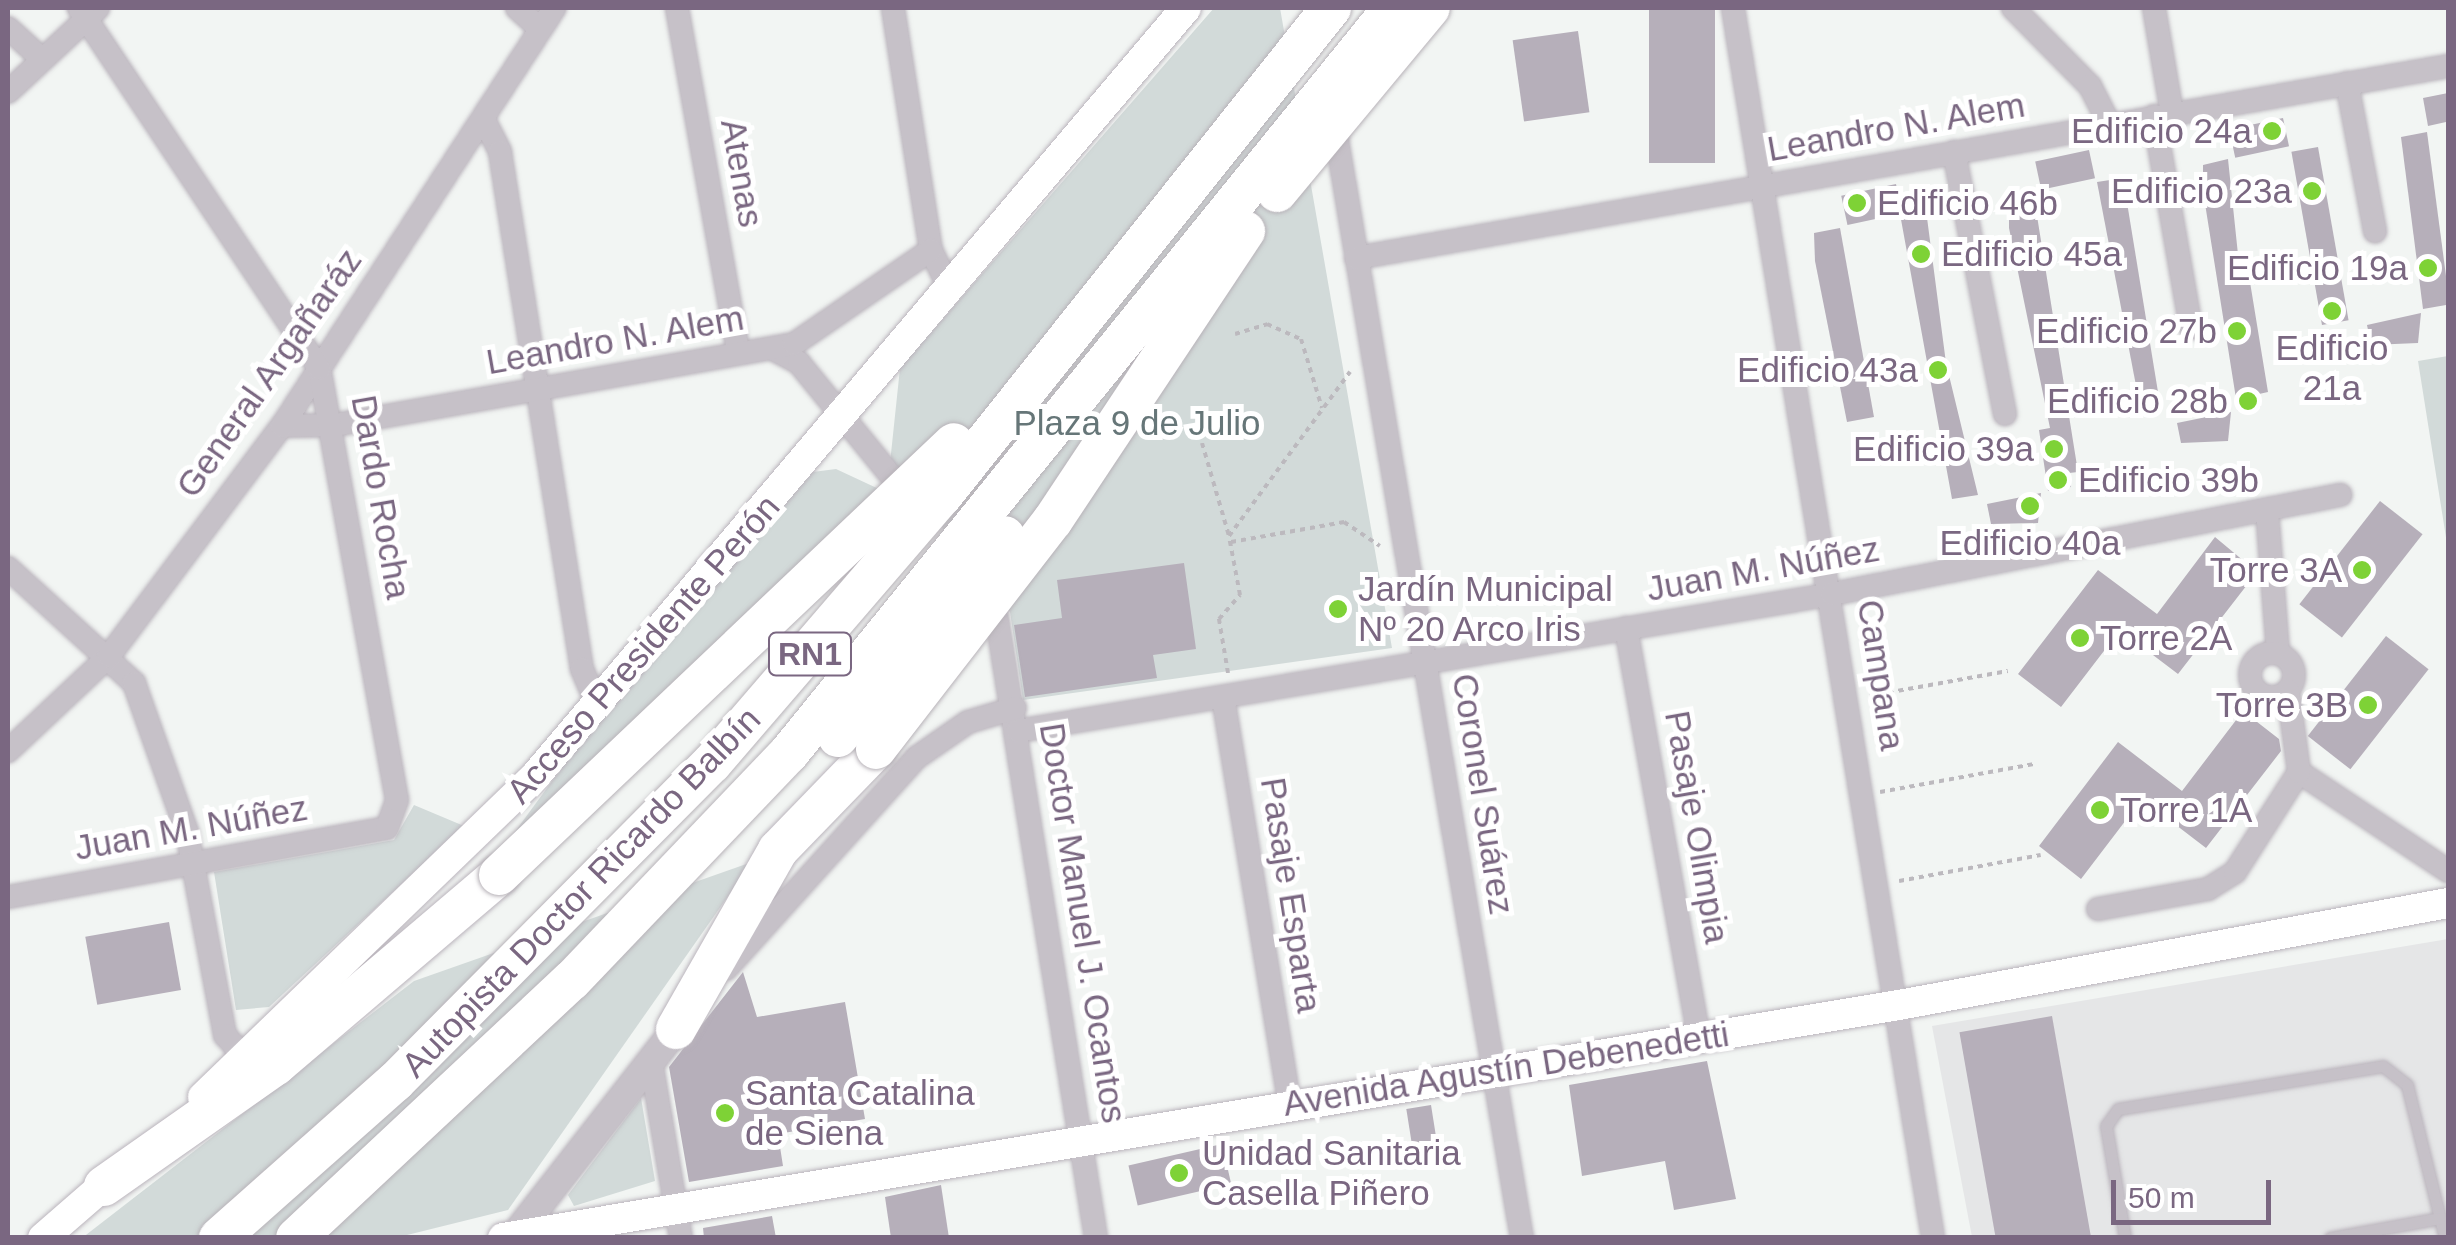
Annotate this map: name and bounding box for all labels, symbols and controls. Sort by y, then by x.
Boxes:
street label: Leandro N. Alem [1763,84,2029,170]
place label: Edificio 24a [2071,110,2252,152]
street label: Atenas [712,116,772,230]
marker: Edificio 24a [2261,120,2283,142]
place label: Edificio 23a [2111,170,2292,212]
marker: Edificio 23a [2301,180,2323,202]
place label: Edificio 46b [1877,182,2058,224]
marker: Edificio 46b [1846,192,1868,214]
place label: Edificio 45a [1941,233,2122,275]
street label: General Argañaráz [167,240,371,506]
marker: Edificio 45a [1910,243,1932,265]
place label: Edificio 19a [2227,247,2408,289]
marker: Edificio 19a [2417,257,2439,279]
street label: Leandro N. Alem [482,297,748,383]
marker: Edificio 21a [2321,300,2343,322]
place label: Edificio 27b [2036,310,2217,352]
marker: Edificio 27b [2226,320,2248,342]
place label: Edificio 21a [2276,327,2388,409]
place label: Edificio 43a [1737,349,1918,391]
marker: Edificio 43a [1927,359,1949,381]
place label: Edificio 28b [2047,380,2228,422]
marker: Edificio 28b [2237,390,2259,412]
street label: Dardo Rocha [342,392,420,602]
park label: Plaza 9 de Julio [1013,402,1261,444]
place label: Edificio 39a [1853,428,2034,470]
marker: Edificio 39a [2043,438,2065,460]
place label: Edificio 39b [2078,459,2259,501]
marker: Edificio 39b [2047,469,2069,491]
street label: Acceso Presidente Perón [498,486,788,812]
marker: Edificio 40a [2019,495,2041,517]
place label: Edificio 40a [1940,522,2120,564]
street label: Juan M. Núñez [1643,528,1883,610]
place label: Torre 3A [2210,549,2342,591]
marker: Torre 3A [2351,559,2373,581]
place label: Jardín Municipal Nº 20 Arco Iris [1358,568,1613,650]
street label: Campana [1848,597,1914,753]
marker: Jardín Municipal Nº 20 Arco Iris [1327,598,1349,620]
place label: Torre 2A [2100,617,2232,659]
road number: RN1 [768,627,852,681]
marker: Torre 2A [2069,627,2091,649]
street label: Coronel Suárez [1443,671,1523,917]
place label: Torre 3B [2216,684,2348,726]
marker: Torre 3B [2357,694,2379,716]
street label: Autopista Doctor Ricardo Balbín [393,698,769,1086]
street label: Pasaje Olimpia [1656,707,1738,947]
street label: Doctor Manuel J. Ocantos [1031,720,1135,1126]
street label: Pasaje Esparta [1252,774,1330,1016]
street label: Juan M. Núñez [71,787,311,869]
place label: Torre 1A [2120,789,2252,831]
marker: Torre 1A [2089,799,2111,821]
street label: Avenida Agustín Debenedetti [1279,1013,1733,1125]
place label: Santa Catalina de Siena [745,1072,975,1154]
marker: Santa Catalina de Siena [714,1102,736,1124]
place label: Unidad Sanitaria Casella Piñero [1202,1132,1461,1214]
marker: Unidad Sanitaria Casella Piñero [1166,1160,1192,1186]
scale bar [2116,1160,2276,1222]
text: 50 m [2128,1181,2195,1214]

